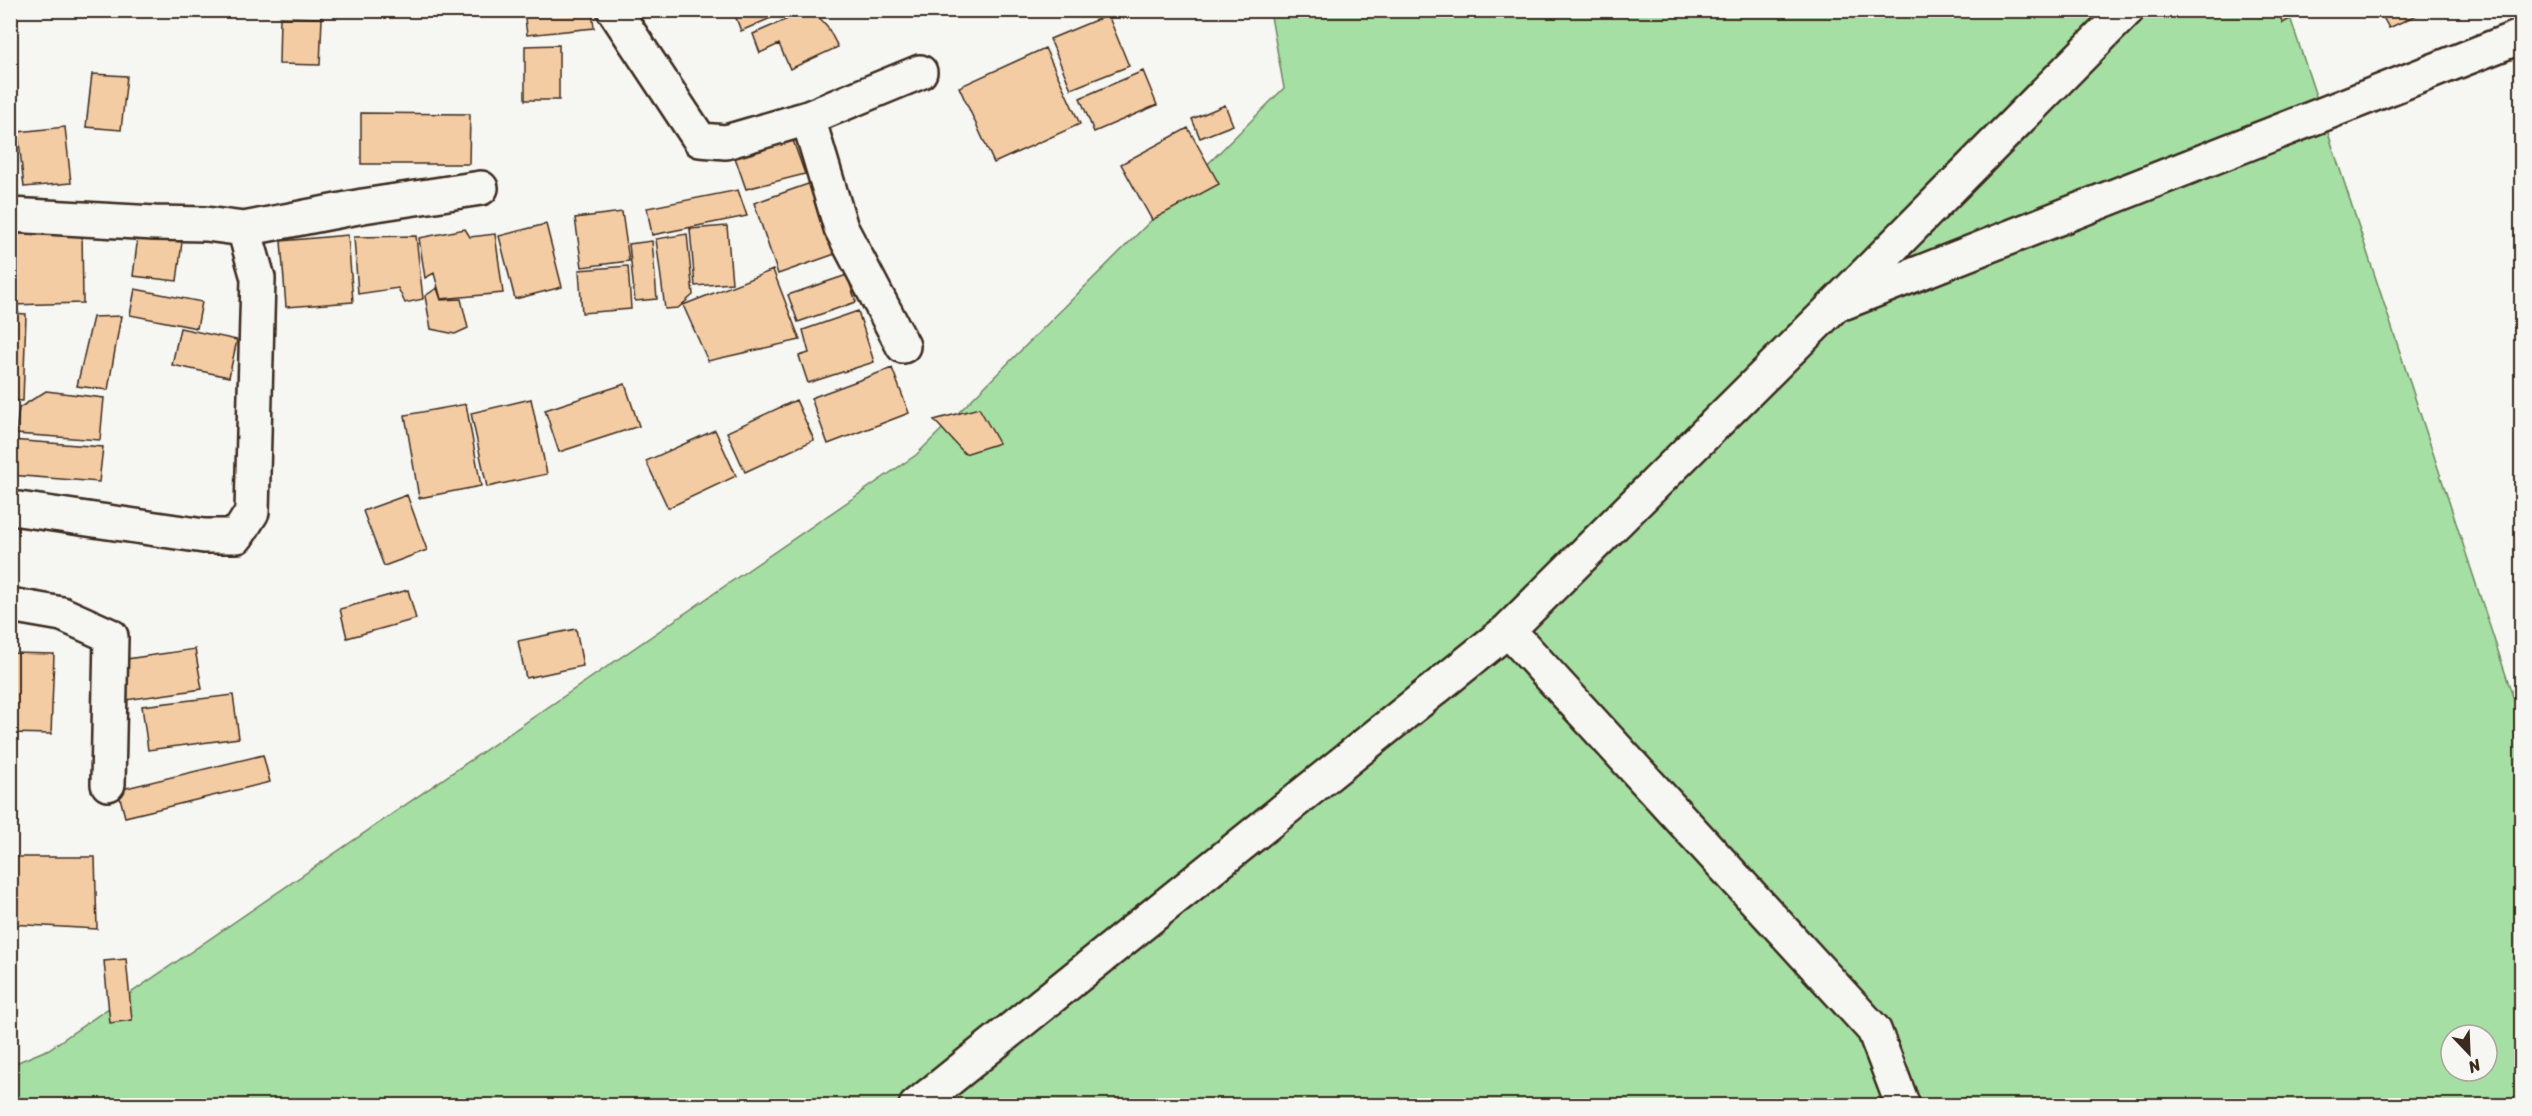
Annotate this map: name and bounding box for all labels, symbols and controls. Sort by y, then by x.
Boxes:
north arrow [2439,1023,2499,1083]
text: N [2463,1050,2486,1082]

